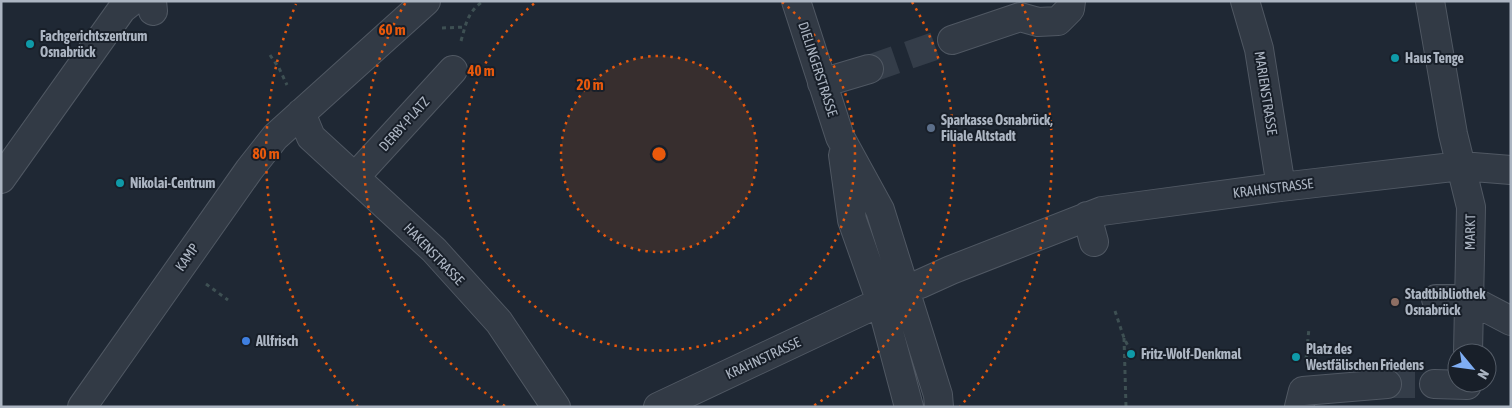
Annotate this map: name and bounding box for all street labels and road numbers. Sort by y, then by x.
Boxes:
street label: DIELINGERSTRASSE [795,20,841,118]
street label: MARIENSTRASSE [1251,50,1281,136]
street label: DERBY-PLATZ [376,94,432,154]
street label: KRAHNSTRASSE [1232,175,1314,201]
street label: MARKT [1462,214,1478,250]
street label: HAKENSTRASSE [401,220,467,288]
street label: KAMP [172,240,202,274]
street label: KRAHNSTRASSE [723,334,803,382]

